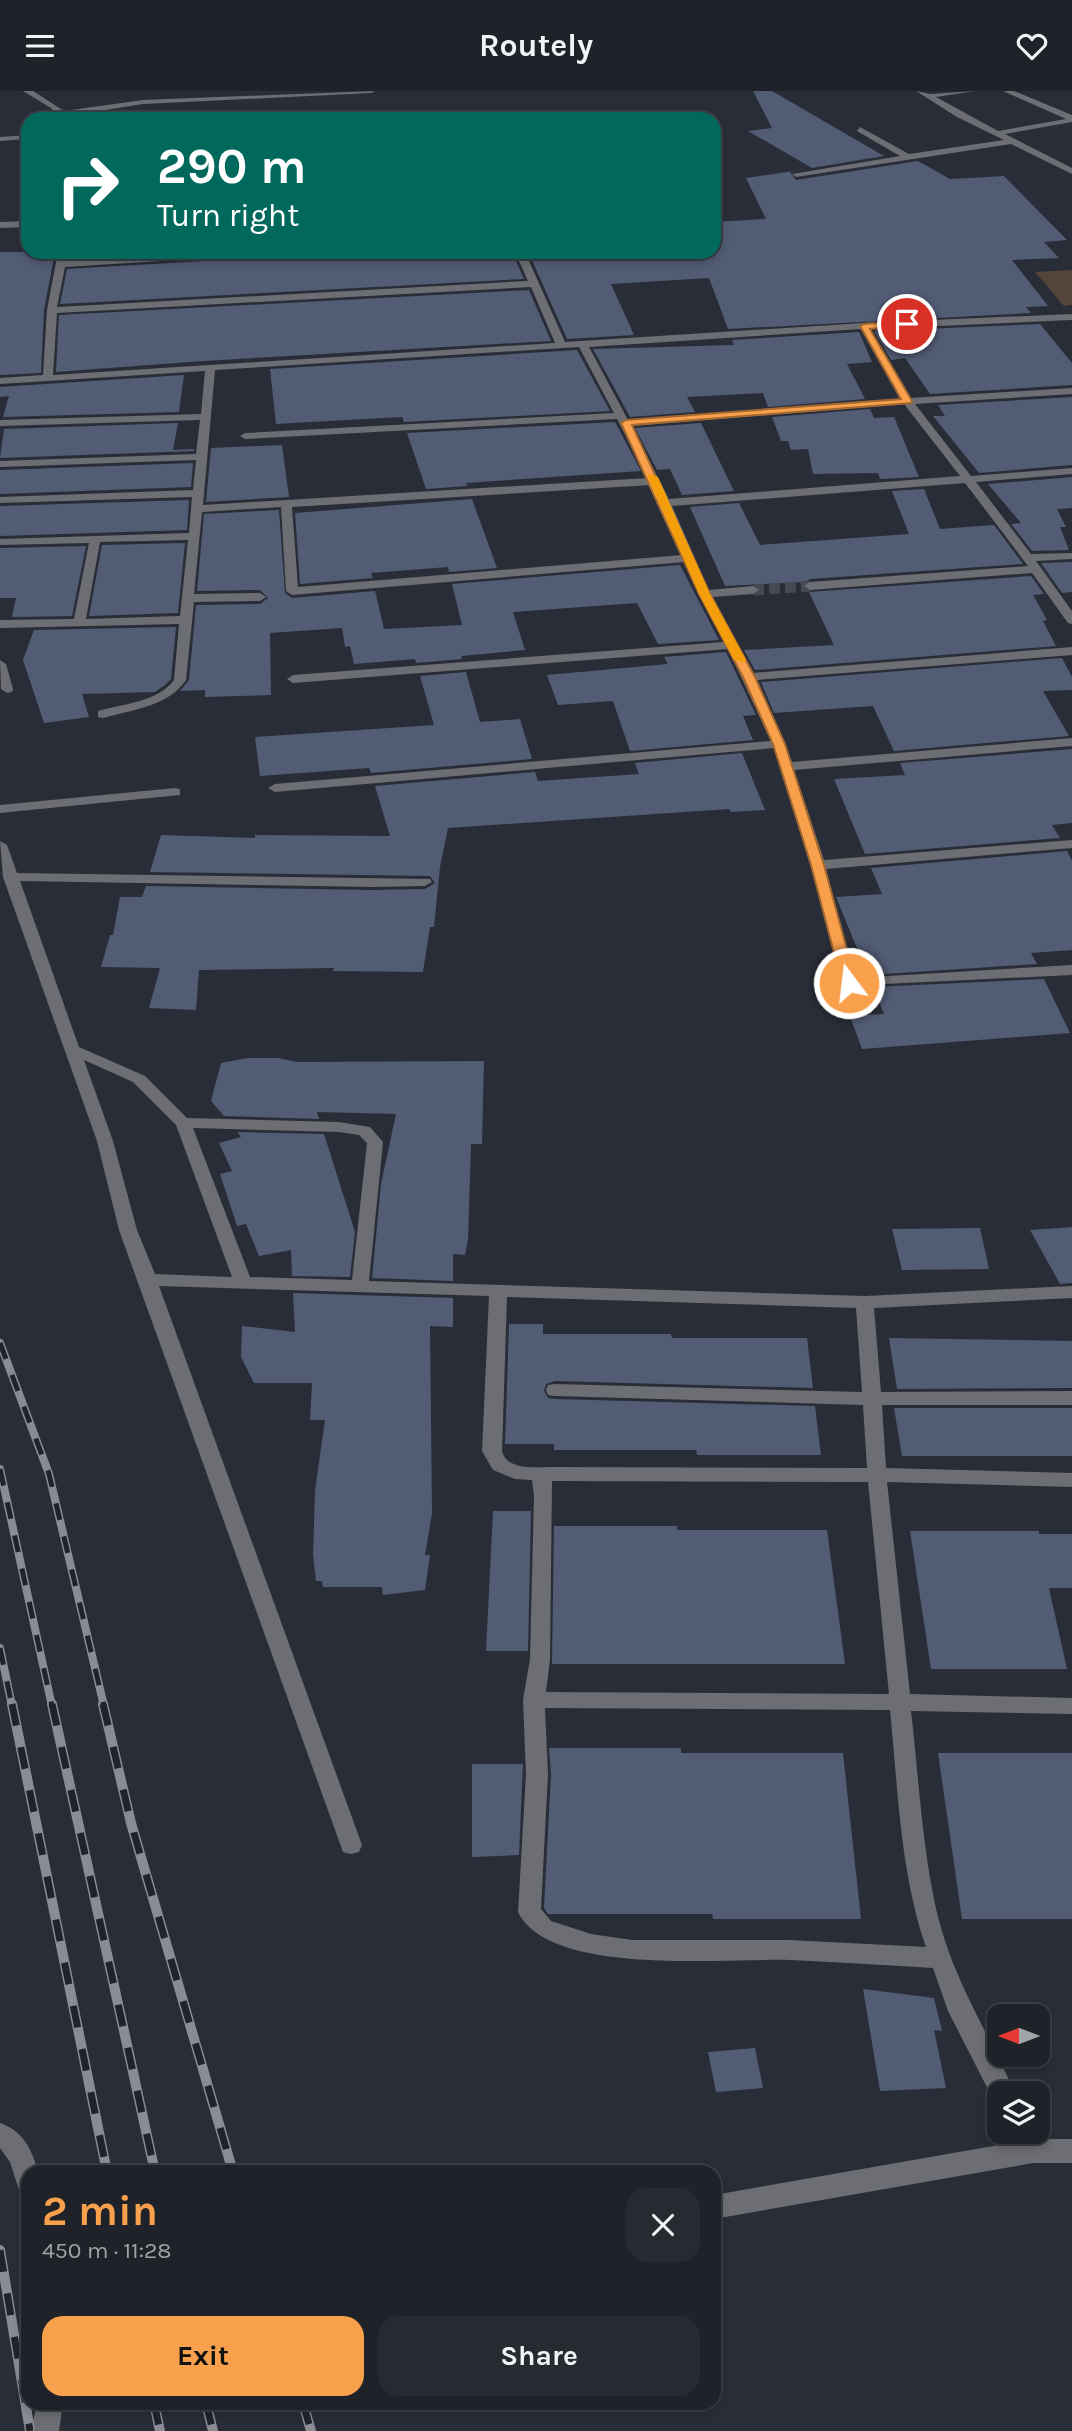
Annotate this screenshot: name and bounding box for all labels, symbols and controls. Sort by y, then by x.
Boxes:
icon: menu [21,27,59,65]
text: Routely [479,27,593,64]
icon: heart [1013,27,1051,65]
text: 290 m [157,138,306,195]
icon: right [42,140,133,231]
text: Turn right [157,197,299,234]
pin [877,294,937,354]
icon: arrive [888,305,926,343]
position arrow [812,946,886,1020]
north arrow [987,2004,1050,2067]
map controls [987,2004,1050,2144]
button: layers [987,2081,1050,2144]
text: 2 min [42,2186,158,2236]
button: close [626,2188,700,2262]
text: 450 m · 11:28 [42,2237,171,2264]
button: Exit [42,2316,364,2396]
button: Share [378,2316,700,2396]

